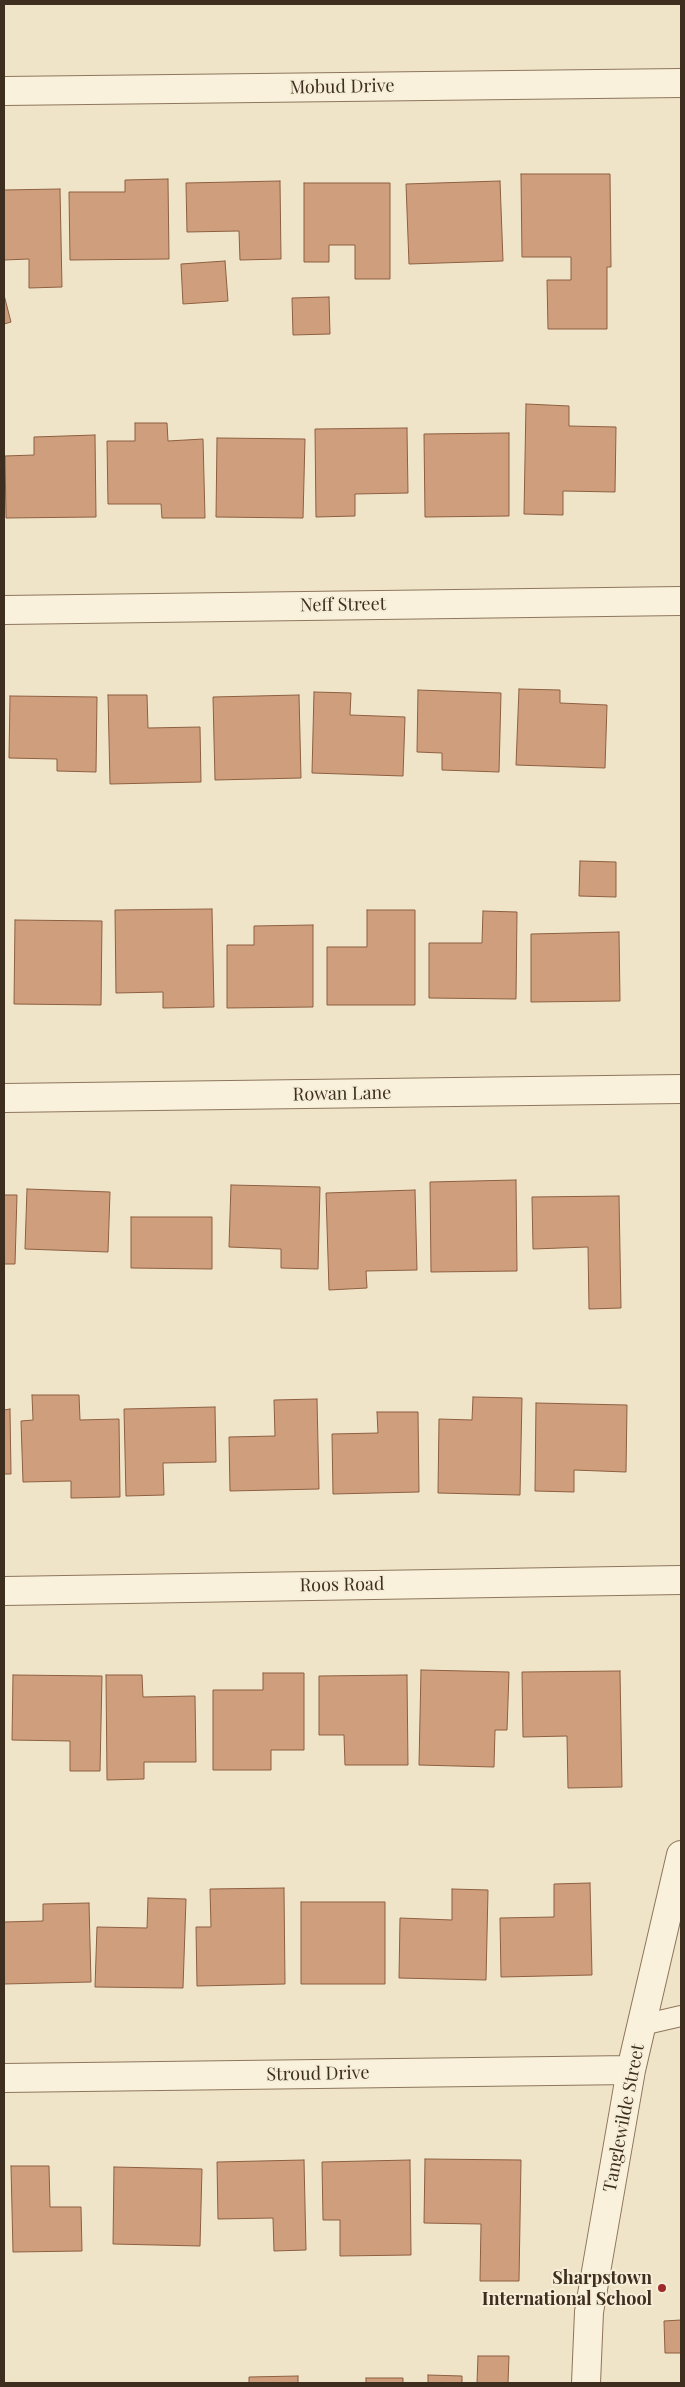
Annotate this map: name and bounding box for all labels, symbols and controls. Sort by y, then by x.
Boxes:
street label: Mobud Drive [289,75,395,99]
street label: Neff Street [300,593,386,617]
street label: Rowan Lane [292,1082,392,1106]
street label: Roos Road [299,1573,385,1597]
street label: Tanglewilde Street [599,2042,649,2194]
street label: Stroud Drive [266,2062,370,2086]
place label: Sharpstown International School [482,2267,652,2310]
marker: Sharpstown International School [656,2282,668,2294]

